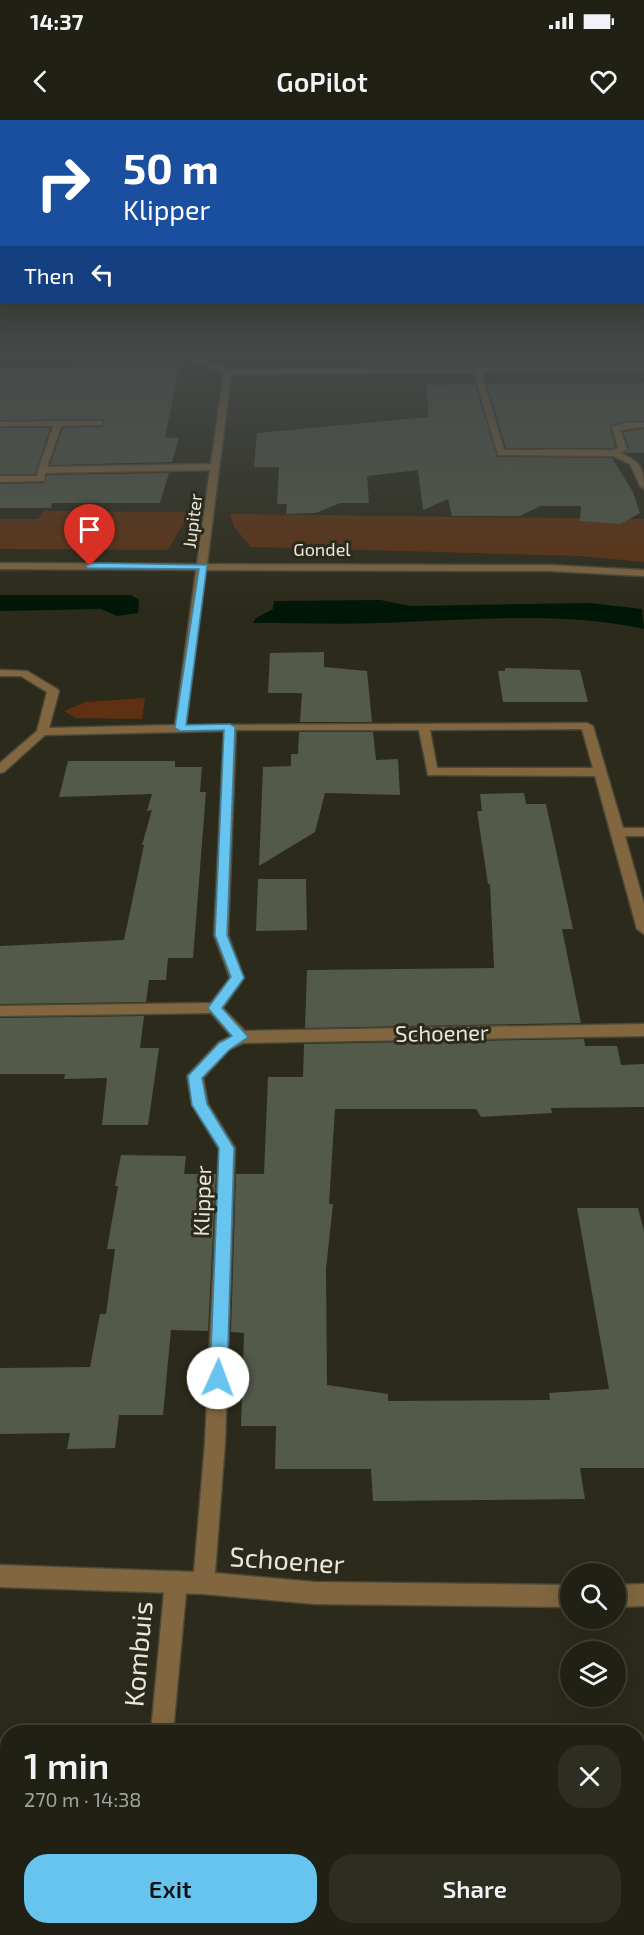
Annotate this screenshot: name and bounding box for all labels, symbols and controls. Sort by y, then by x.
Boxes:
text: 14:37 [30,8,83,34]
icon: back [24,65,57,98]
text: GoPilot [276,65,368,97]
icon: heart [587,65,620,98]
text: 50 m [123,142,219,192]
icon: right [24,144,102,222]
text: Klipper [123,193,210,225]
icon: left [86,258,119,291]
text: Then [24,262,74,288]
street label: Jupiter [178,492,206,550]
pin [64,504,115,566]
icon: arrive [73,513,106,546]
street label: Gondel [293,538,351,560]
street label: Schoener [395,1018,489,1046]
street label: Klipper [187,1165,215,1237]
position arrow [186,1346,250,1410]
street label: Schoener [229,1539,346,1579]
map controls [560,1563,626,1707]
button: search [560,1563,626,1629]
street label: Kombuis [116,1600,158,1708]
button: layers [560,1641,626,1707]
text: 1 min [24,1743,109,1786]
button: close [558,1745,621,1808]
text: 270 m · 14:38 [24,1787,141,1811]
button: Exit [24,1854,317,1923]
button: Share [329,1854,621,1923]

